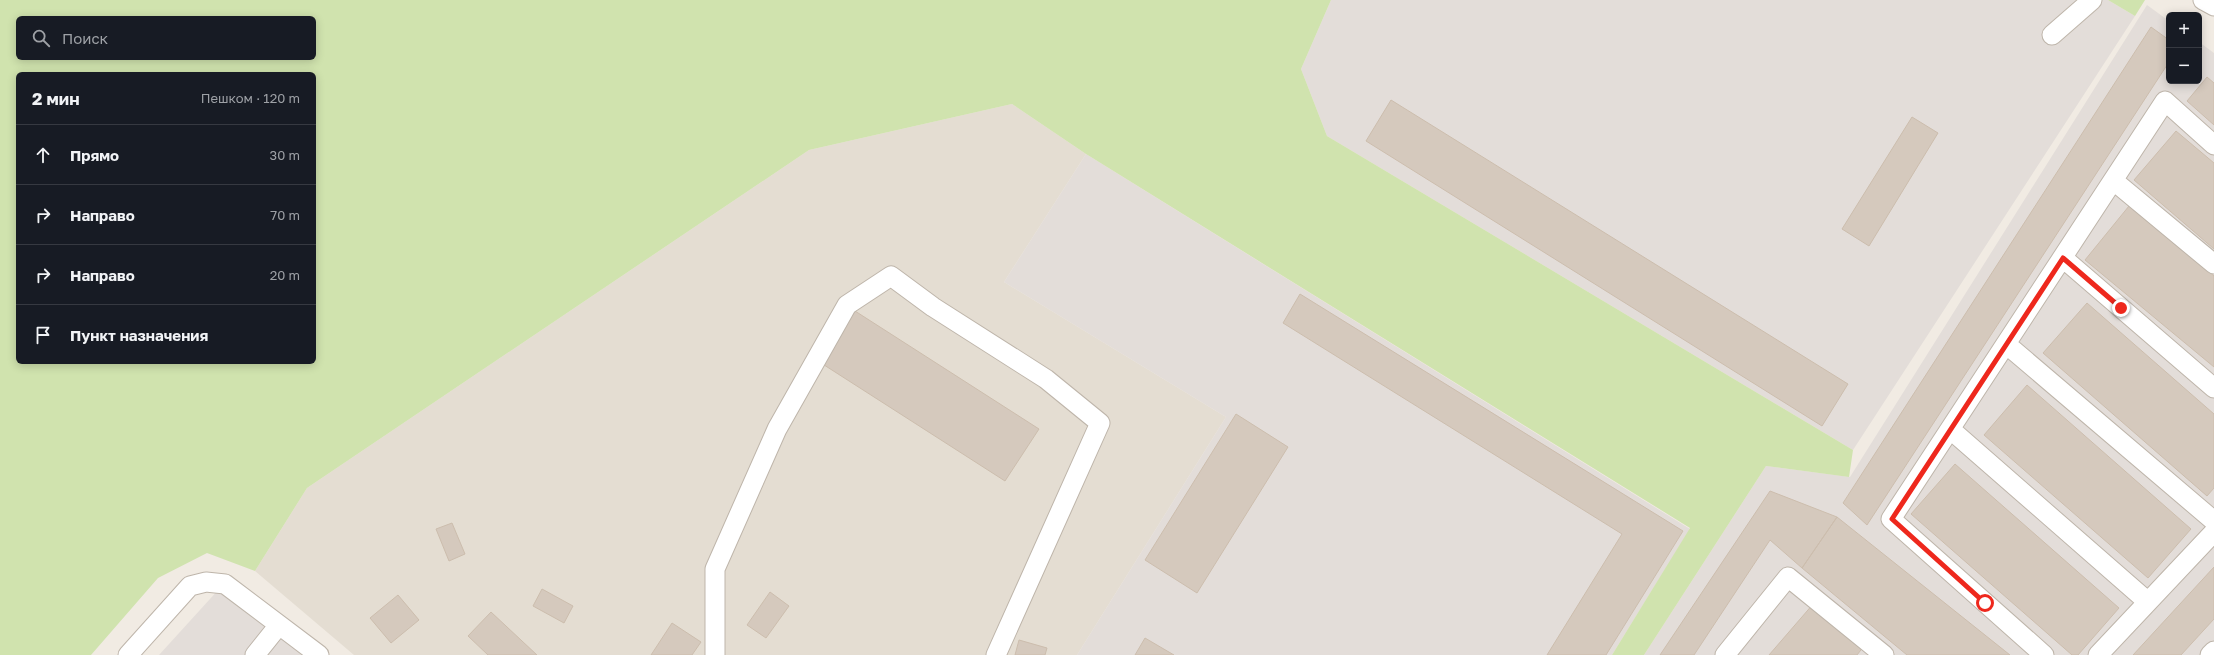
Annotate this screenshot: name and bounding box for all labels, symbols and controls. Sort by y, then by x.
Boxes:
map controls [2166,12,2202,84]
button: + [2166,12,2202,48]
search box [16,16,316,60]
icon: search [30,27,52,49]
text: Поиск [62,29,108,47]
button: − [2166,48,2202,84]
text: 2 мин [32,88,80,109]
text: Пешком · 120 m [201,90,300,106]
icon: ahead [32,144,54,166]
text: Прямо [70,146,119,164]
text: 30 m [270,147,300,163]
icon: right [32,204,54,226]
text: Направо [70,206,135,224]
text: 70 m [270,207,300,223]
icon: right [32,264,54,286]
text: Направо [70,266,135,284]
text: 20 m [270,267,300,283]
route end [2112,299,2130,317]
icon: arrive [32,324,54,346]
text: Пункт назначения [70,326,208,344]
route start [1976,594,1994,612]

